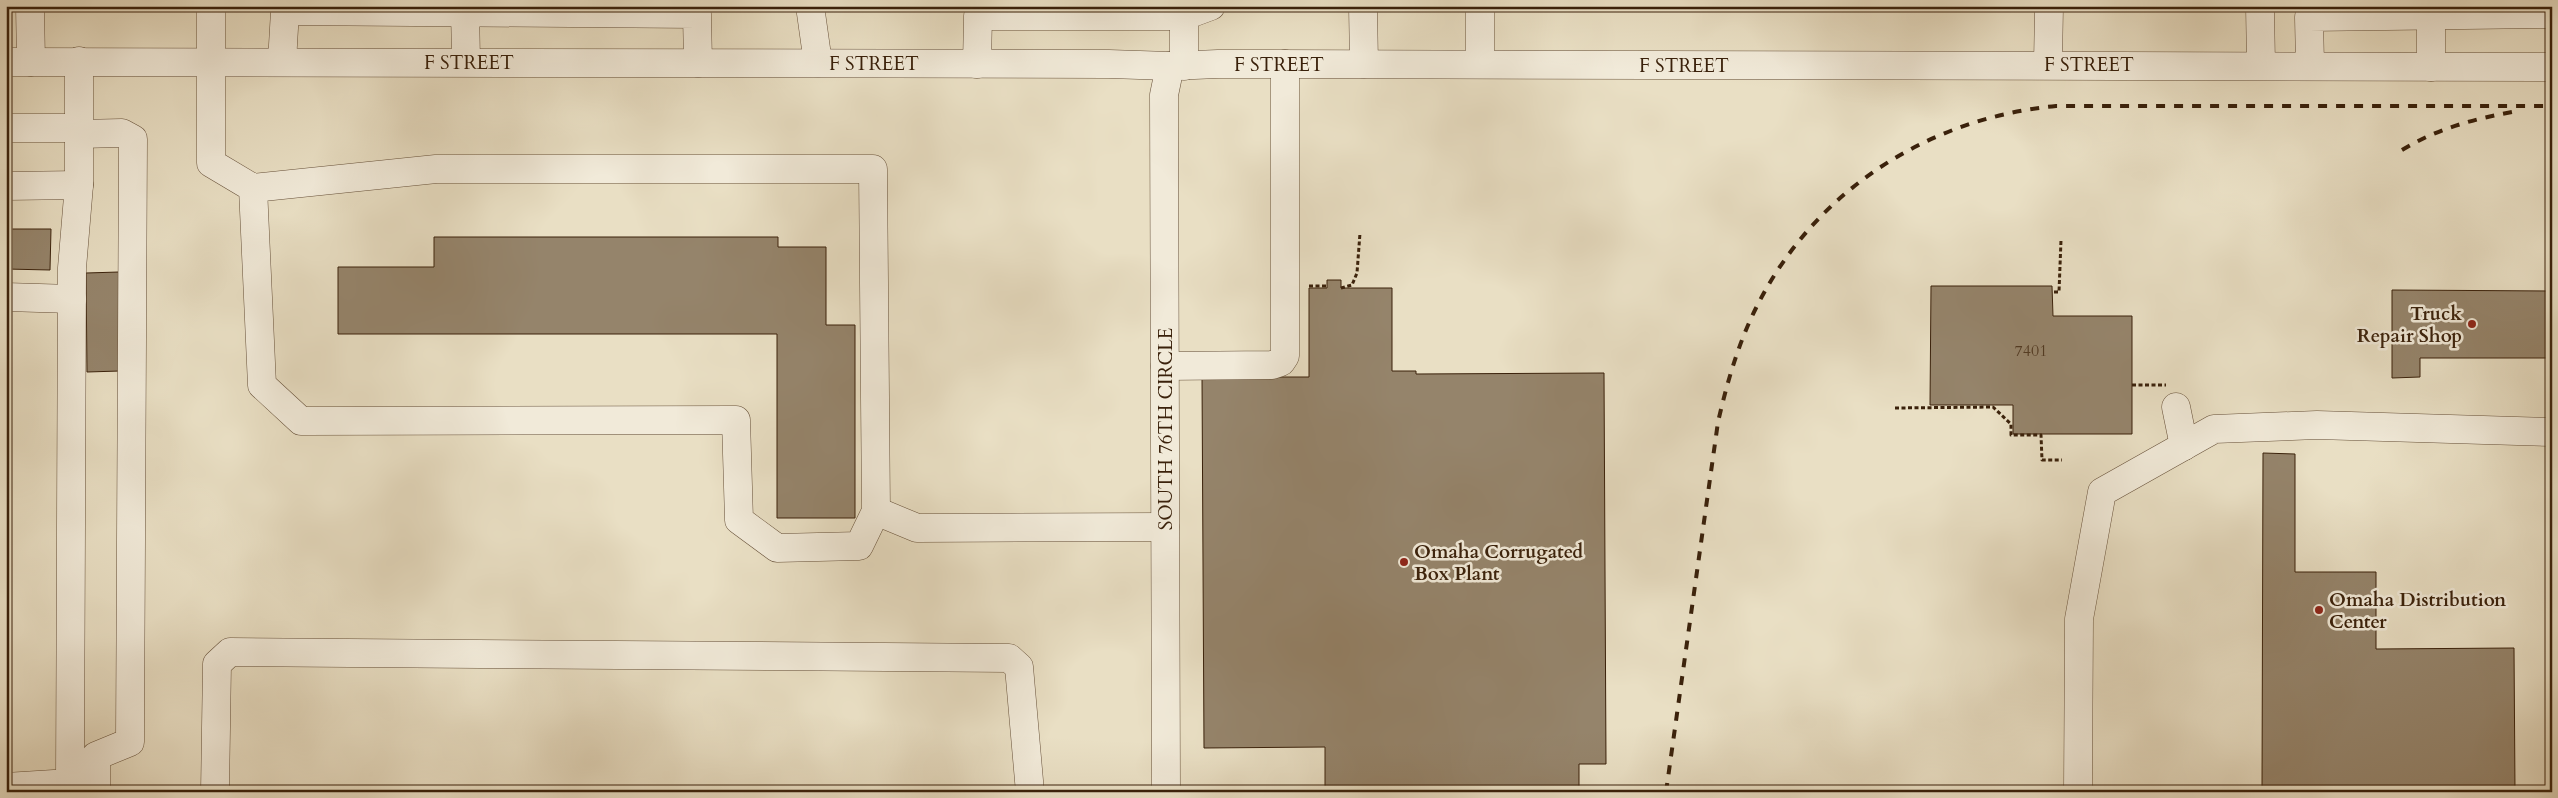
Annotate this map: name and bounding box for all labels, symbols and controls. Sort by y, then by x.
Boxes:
street label: F STREET [424,50,514,76]
street label: F STREET [829,51,919,77]
street label: F STREET [1234,52,1324,78]
street label: F STREET [2044,52,2134,78]
street label: F STREET [1639,53,1729,79]
place label: Truck Repair Shop [2357,301,2462,349]
marker: Truck Repair Shop [2466,318,2478,330]
street label: SOUTH 76TH CIRCLE [1153,328,1179,530]
house number: 7401 [2015,340,2047,362]
place label: Omaha Corrugated Box Plant [1414,539,1583,587]
marker: Omaha Corrugated Box Plant [1398,556,1410,568]
place label: Omaha Distribution Center [2329,587,2507,635]
marker: Omaha Distribution Center [2313,604,2325,616]

